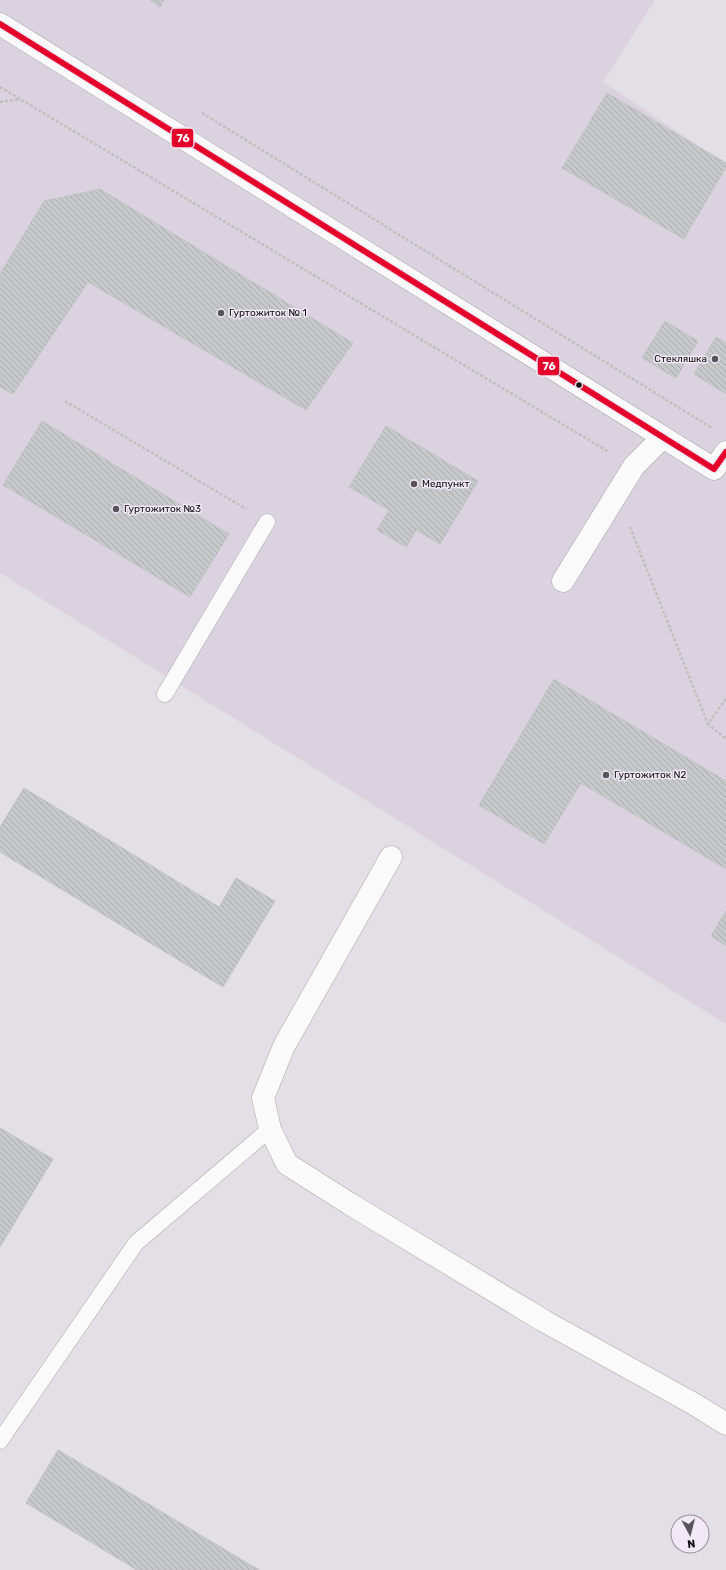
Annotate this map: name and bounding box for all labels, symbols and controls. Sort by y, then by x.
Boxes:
line badge: 76 [171,128,194,148]
text: 76 [176,132,190,145]
place label: Гуртожиток № 1 [229,307,307,319]
marker: Гуртожиток № 1 [216,308,226,318]
place label: Стекляшка [654,353,707,365]
marker: Стекляшка [710,354,720,364]
line badge: 76 [537,356,560,376]
text: 76 [542,360,556,373]
unlabelled marker [574,380,584,390]
place label: Медпункт [422,478,470,490]
marker: Медпункт [409,479,419,489]
place label: Гуртожиток №3 [124,503,201,515]
marker: Гуртожиток №3 [111,504,121,514]
place label: Гуртожиток N2 [614,769,686,781]
marker: Гуртожиток N2 [601,770,611,780]
north arrow [670,1514,710,1554]
text: N [686,1536,696,1550]

